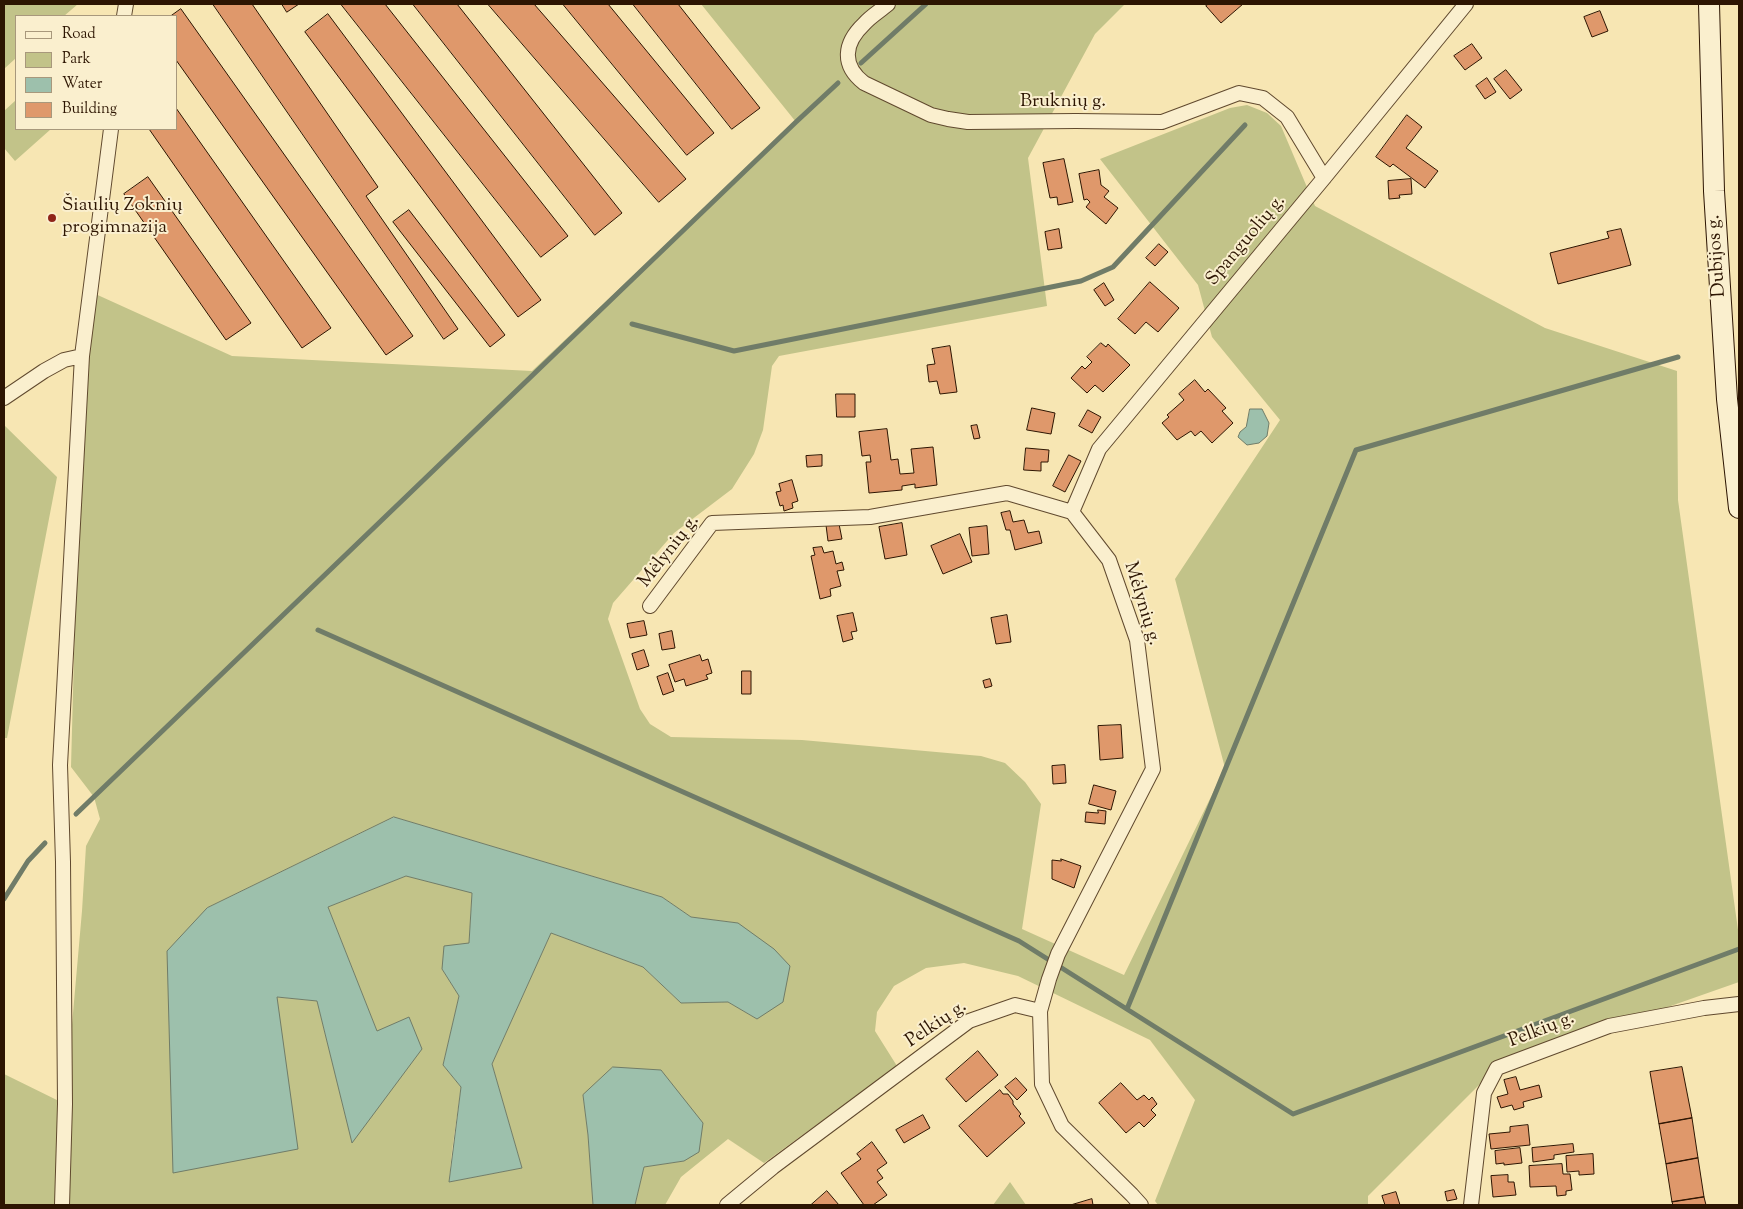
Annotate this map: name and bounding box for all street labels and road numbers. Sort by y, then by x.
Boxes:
street label: Bruknių g. [1020,92,1106,114]
street label: Spanguolių g. [1202,191,1292,291]
street label: Dubijos g. [1704,214,1732,298]
street label: Mėlynių g. [635,511,705,593]
street label: Mėlynių g. [1118,560,1164,648]
street label: Pelkių g. [902,996,972,1054]
street label: Pelkių g. [1506,1008,1578,1054]

